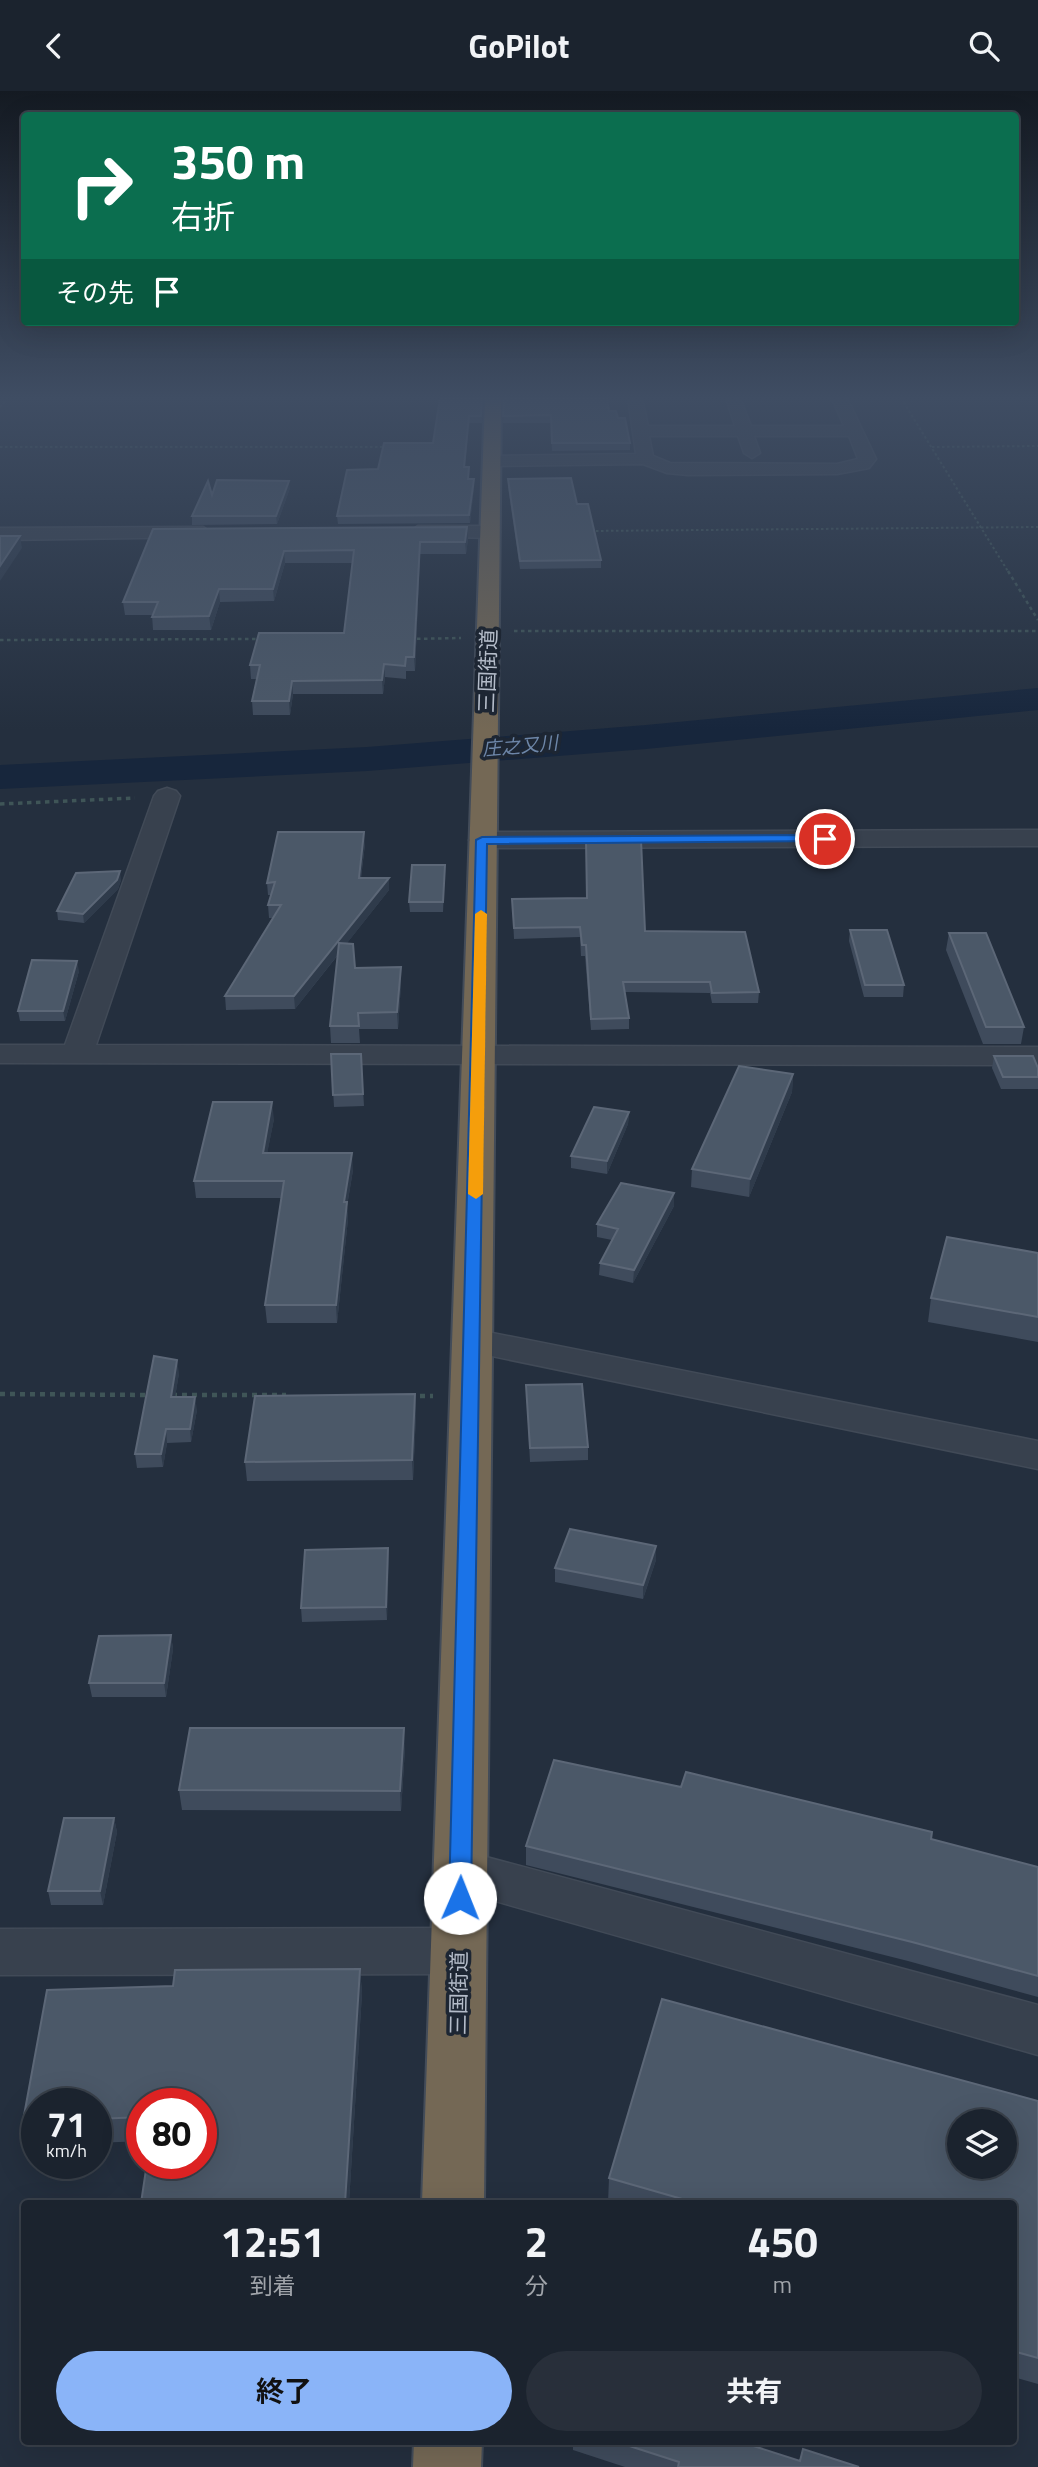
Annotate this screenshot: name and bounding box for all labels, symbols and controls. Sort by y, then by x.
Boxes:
text: GoPilot [469,22,569,70]
icon: back [35,27,73,65]
icon: search [965,27,1003,65]
text: 350 m [171,123,305,198]
icon: right [56,140,147,231]
text: 右折 [171,192,235,240]
text: その先 [56,273,134,312]
icon: arrive [148,273,186,311]
street label: 三国街道 [470,628,504,714]
water label: 庄之又川 [481,727,561,763]
pin [795,809,855,869]
icon: arrive [806,820,844,858]
position arrow [423,1861,497,1935]
street label: 三国街道 [441,1951,475,2035]
speed limit sign: 80 [126,2088,217,2179]
text: 71 [47,2097,86,2151]
map controls [947,2109,1017,2179]
button: layers [947,2109,1017,2179]
text: km/h [46,2137,87,2164]
text: 12:51 [220,2209,325,2273]
text: 2 [524,2209,548,2273]
text: 450 [747,2209,818,2273]
text: m [773,2267,792,2302]
text: 到着 [250,2268,296,2303]
text: 分 [525,2268,548,2303]
button: 終了 [56,2351,512,2431]
button: 共有 [526,2351,982,2431]

